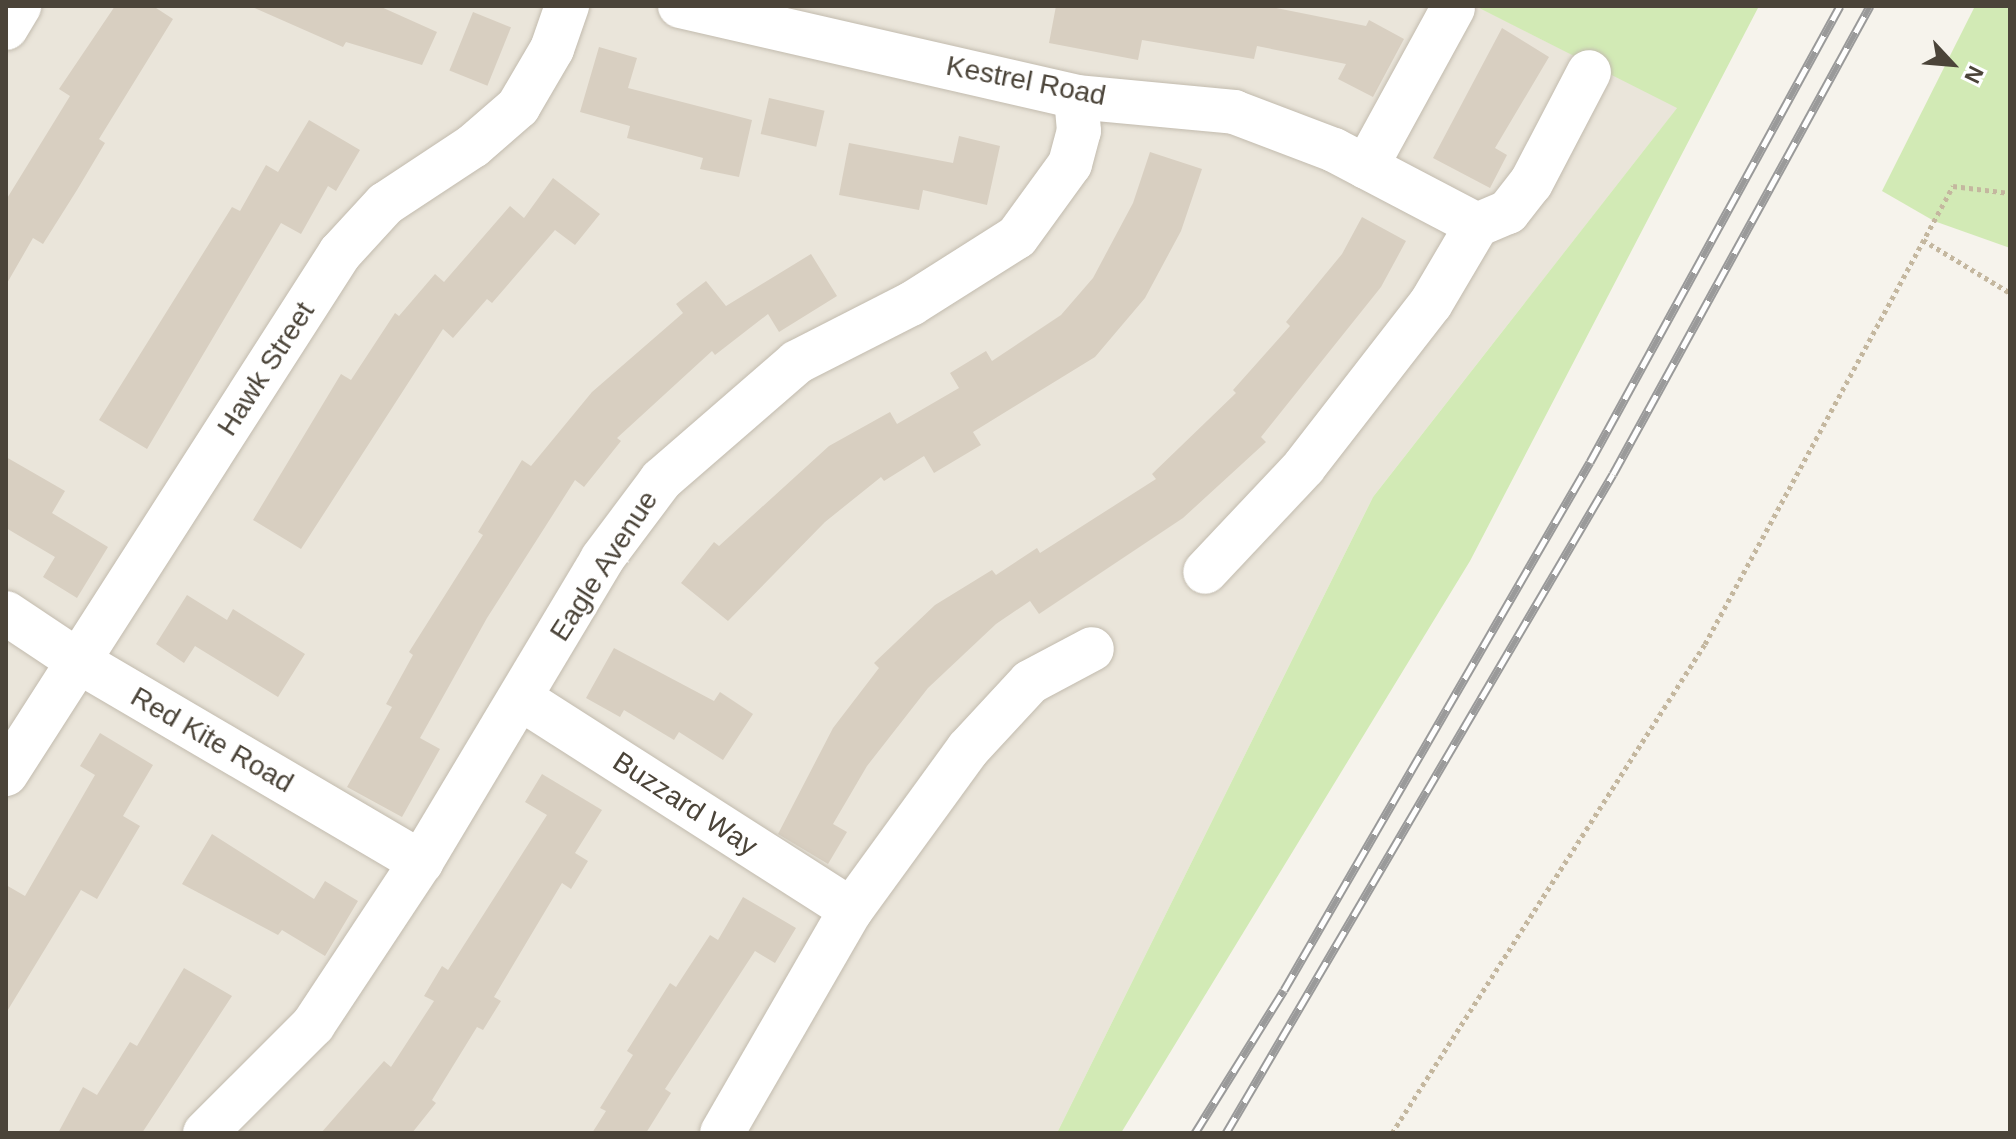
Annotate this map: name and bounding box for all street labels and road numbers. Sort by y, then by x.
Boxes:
street label: Kestrel Road [943,49,1109,113]
street label: Hawk Street [210,296,322,442]
street label: Eagle Avenue [543,484,665,648]
street label: Red Kite Road [125,680,299,800]
street label: Buzzard Way [606,745,764,863]

